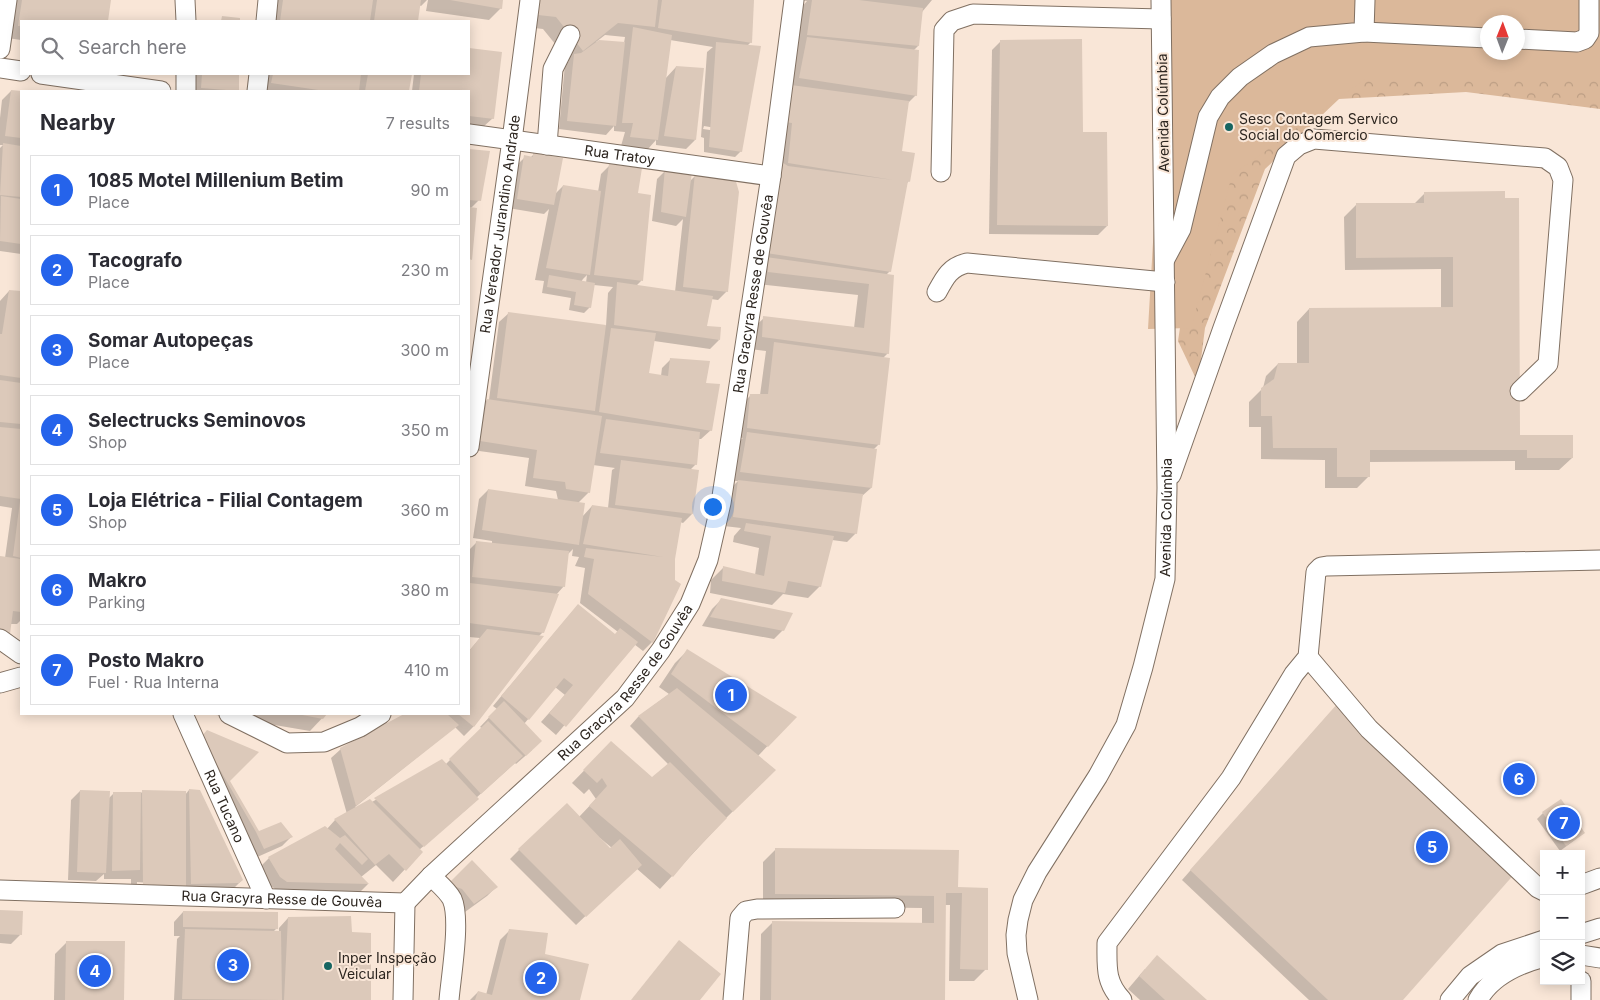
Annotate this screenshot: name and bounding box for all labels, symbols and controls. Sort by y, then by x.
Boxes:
north arrow [1480,15,1525,60]
search box [20,20,470,75]
icon: search [38,34,66,62]
text: Search here [78,36,187,59]
street label: Avenida Colúmbia [1153,53,1172,173]
text: Nearby [40,110,115,135]
place label: Sesc Contagem Servico Social do Comercio [1239,110,1398,143]
text: 7 results [386,113,450,133]
street label: Rua Vereador Jurandino Andrade [476,114,523,334]
marker: Sesc Contagem Servico Social do Comercio [1223,121,1235,133]
street label: Rua Tratoy [583,141,656,168]
text: 1085 Motel Millenium Betim [88,169,344,192]
text: 1 [54,180,60,200]
text: 90 m [410,180,449,200]
text: Place [88,192,130,212]
street label: Rua Gracyra Resse de Gouvêa [729,193,776,394]
text: Tacografo [88,249,182,272]
text: 2 [52,260,62,280]
text: 230 m [401,260,449,280]
text: Place [88,272,130,292]
text: Somar Autopeças [88,329,253,352]
text: 3 [52,340,62,360]
text: 300 m [400,340,449,360]
text: Place [88,352,130,372]
text: Selectrucks Seminovos [88,409,306,432]
text: 4 [52,420,62,440]
text: 350 m [401,420,449,440]
text: Shop [88,432,127,452]
street label: Avenida Colúmbia [1156,458,1175,577]
text: Loja Elétrica - Filial Contagem [88,489,363,512]
your location [700,494,726,520]
text: 5 [52,500,62,520]
text: 360 m [401,500,449,520]
text: Shop [88,512,127,532]
text: Makro [88,569,147,592]
text: 6 [52,580,62,600]
text: 380 m [401,580,449,600]
text: Parking [88,592,145,612]
street label: Rua Gracyra Resse de Gouvêa [554,601,696,764]
text: Posto Makro [88,649,204,672]
text: 7 [52,660,62,680]
text: 410 m [404,660,449,680]
text: Fuel · Rua Interna [88,672,219,692]
pin: 1 [715,676,747,714]
pin: 6 [1503,760,1535,798]
street label: Rua Tucano [201,767,249,845]
pin: 7 [1548,804,1580,842]
pin: 5 [1416,828,1448,866]
map controls [1540,850,1585,985]
button: + [1540,850,1585,895]
street label: Rua Gracyra Resse de Gouvêa [181,887,383,910]
button: − [1540,895,1585,940]
button: layers [1540,940,1585,985]
pin: 3 [217,946,249,984]
place label: Inper Inspeção Veicular [338,949,437,982]
pin: 4 [79,952,111,990]
pin: 2 [525,959,557,997]
marker: Inper Inspeção Veicular [322,960,334,972]

